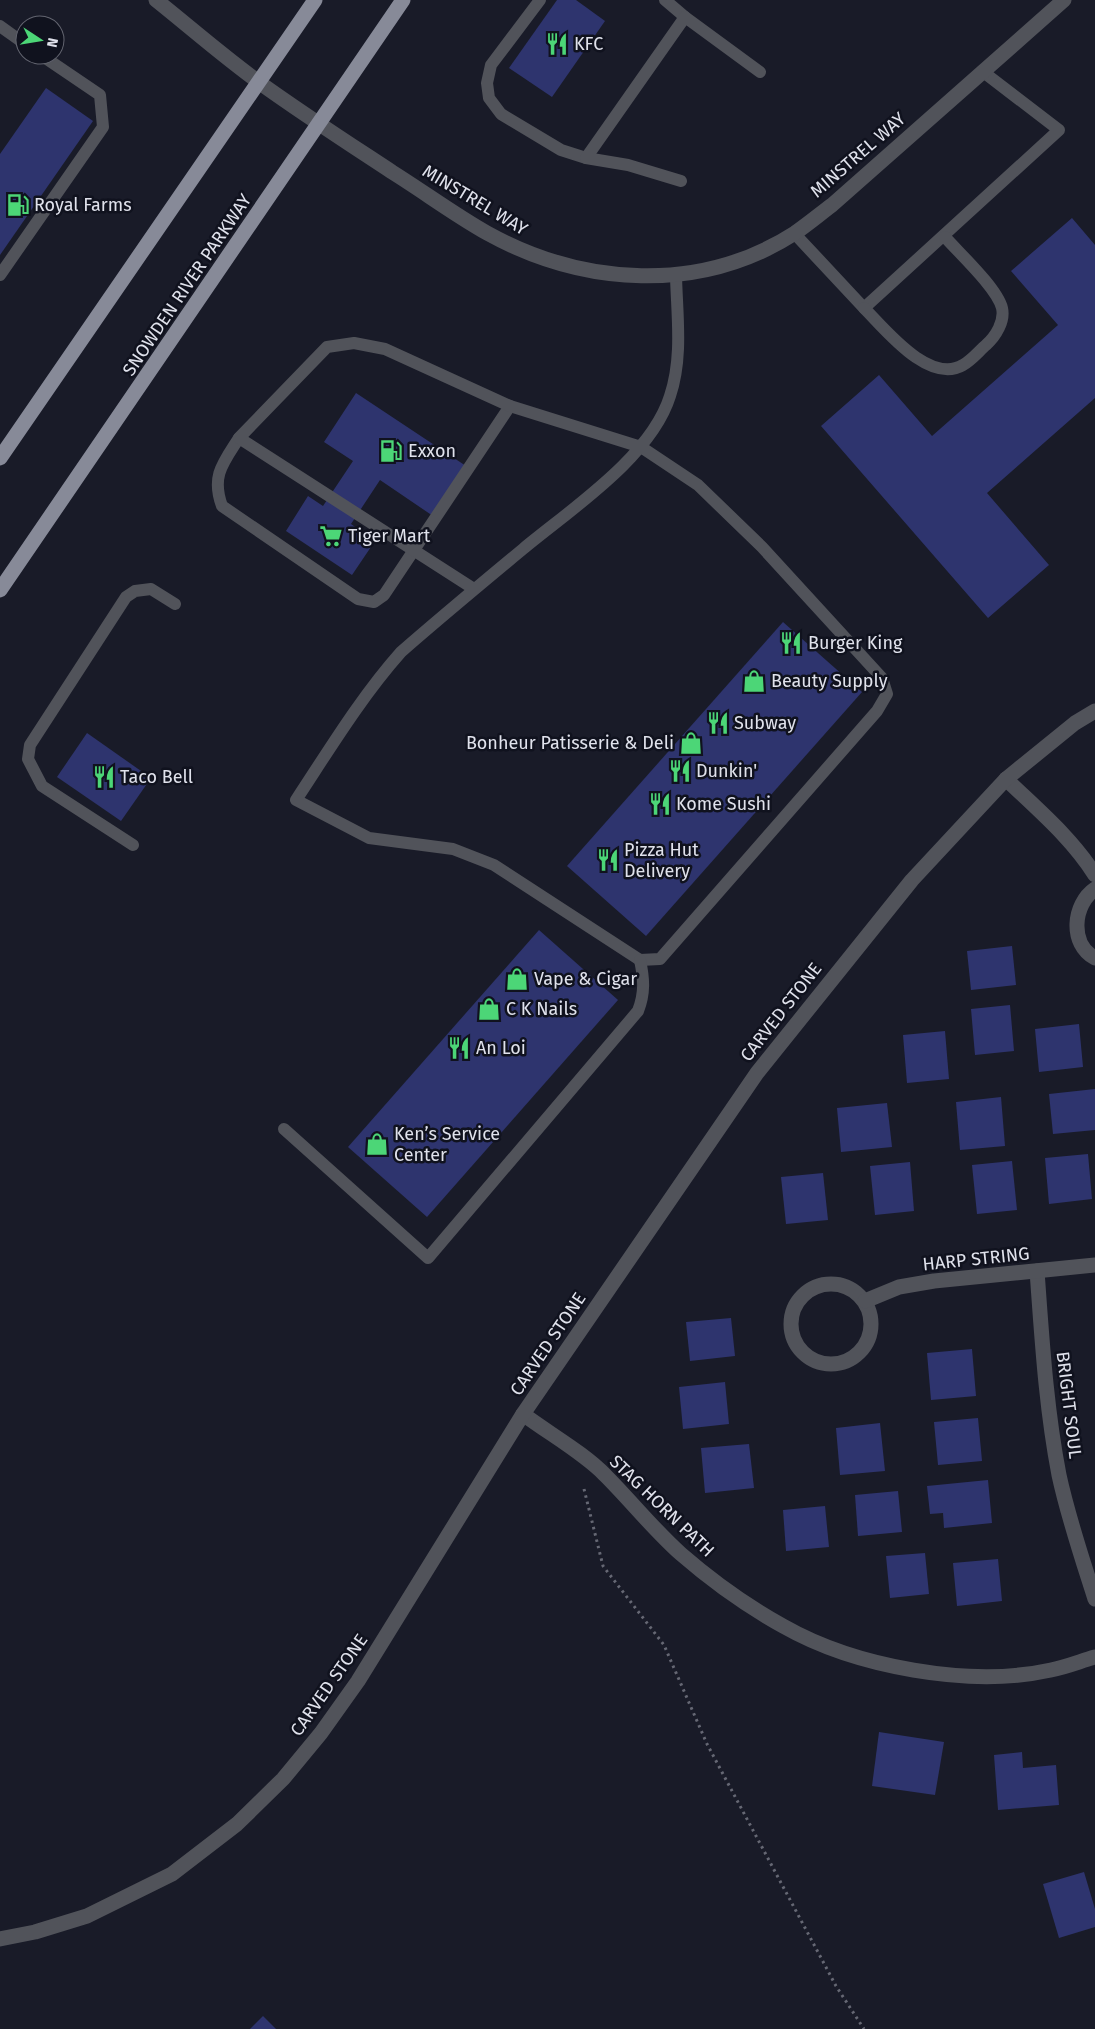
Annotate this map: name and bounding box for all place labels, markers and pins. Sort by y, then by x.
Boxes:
restaurant icon: KFC [544,31,570,57]
place label: KFC [574,33,603,55]
fuel station icon: Royal Farms [5,192,31,218]
place label: Royal Farms [34,194,132,216]
fuel station icon: Exxon [378,438,404,464]
place label: Exxon [408,440,456,462]
supermarket icon: Tiger Mart [318,523,344,549]
place label: Tiger Mart [348,525,431,547]
restaurant icon: Burger King [778,630,804,656]
place label: Burger King [808,632,903,654]
shop icon: Beauty Supply [741,668,767,694]
place label: Beauty Supply [771,670,888,692]
restaurant icon: Subway [705,710,731,736]
place label: Subway [734,712,796,734]
shop icon: Bonheur Patisserie & Deli [678,730,704,756]
place label: Bonheur Patisserie & Deli [466,732,674,754]
restaurant icon: Dunkin' [667,758,693,784]
place label: Dunkin' [696,760,757,782]
restaurant icon: Taco Bell [91,764,117,790]
place label: Taco Bell [120,766,193,788]
restaurant icon: Kome Sushi [647,791,673,817]
place label: Kome Sushi [676,793,771,815]
place label: Pizza Hut Delivery [624,839,699,882]
restaurant icon: Pizza Hut Delivery [595,847,621,873]
shop icon: Vape & Cigar [504,966,530,992]
place label: Vape & Cigar [534,968,637,990]
shop icon: C K Nails [476,996,502,1022]
place label: C K Nails [506,998,577,1020]
restaurant icon: An Loi [446,1035,472,1061]
place label: An Loi [476,1037,526,1059]
place label: Ken’s Service Center [394,1123,500,1166]
shop icon: Ken’s Service Center [364,1131,390,1157]

